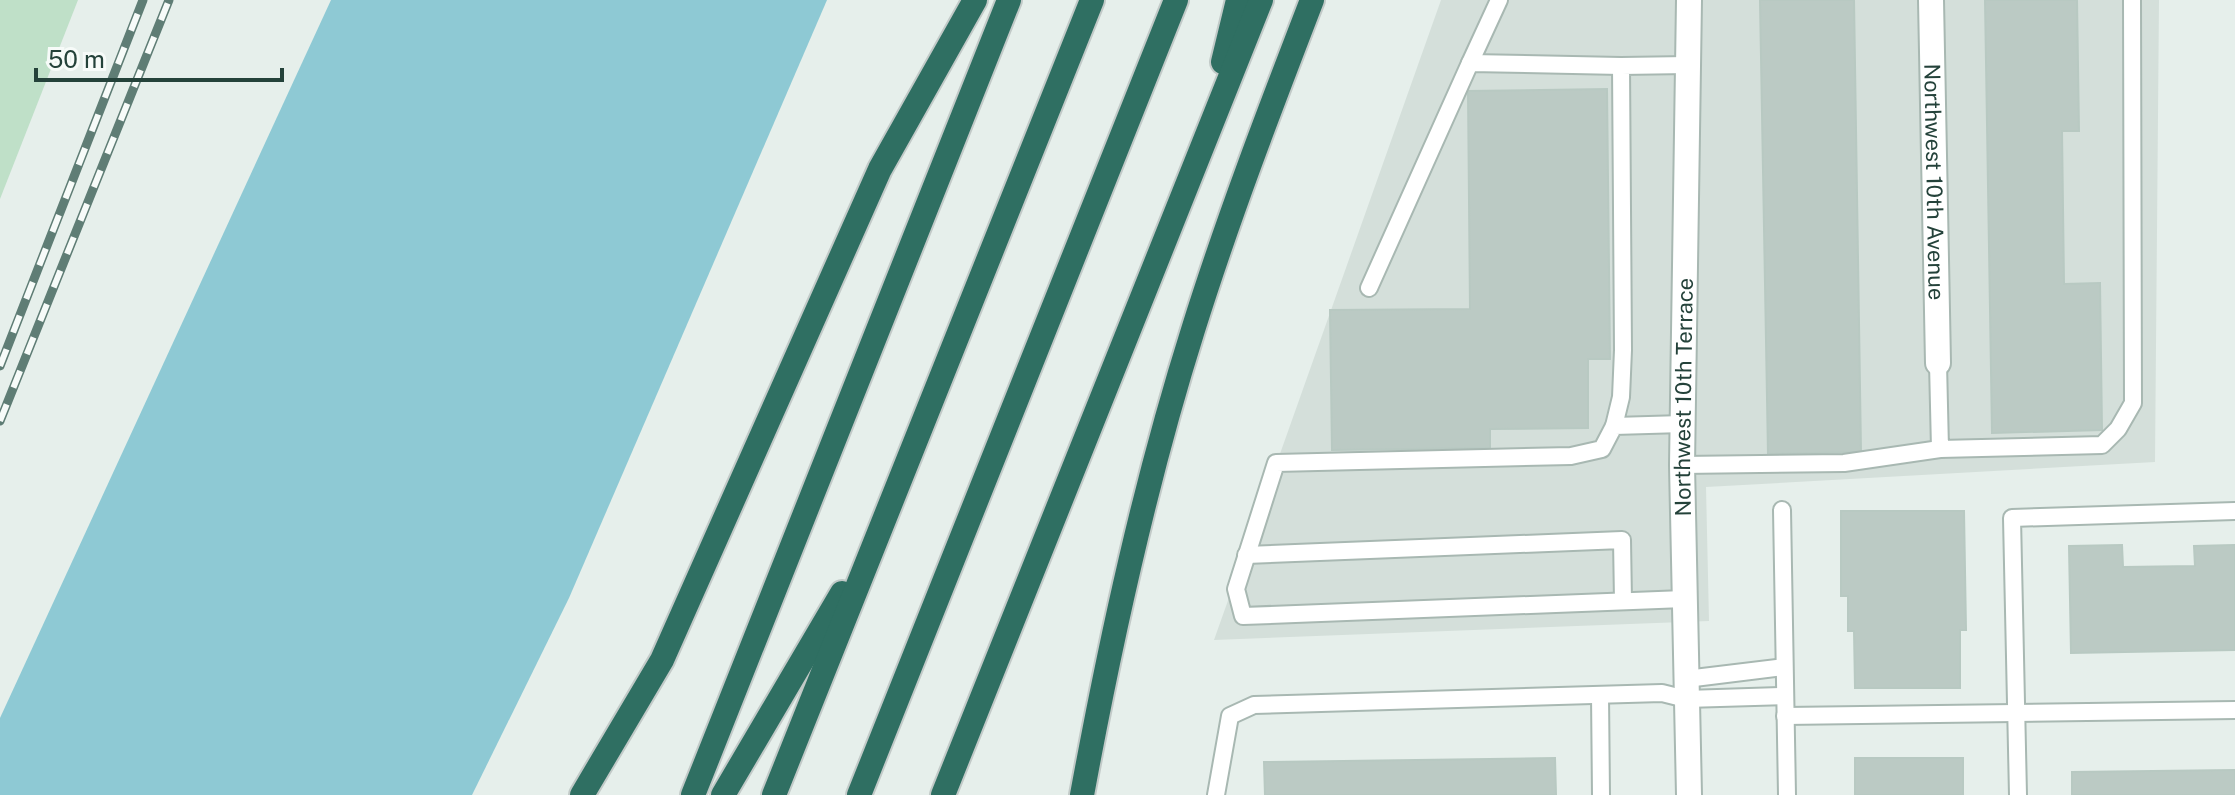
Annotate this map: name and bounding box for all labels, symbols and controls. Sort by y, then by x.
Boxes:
scale bar [36,32,282,82]
text: 50 m [48,45,105,73]
street label: Northwest 10th Avenue [1919,63,1950,301]
street label: Northwest 10th Terrace [1669,278,1698,517]

